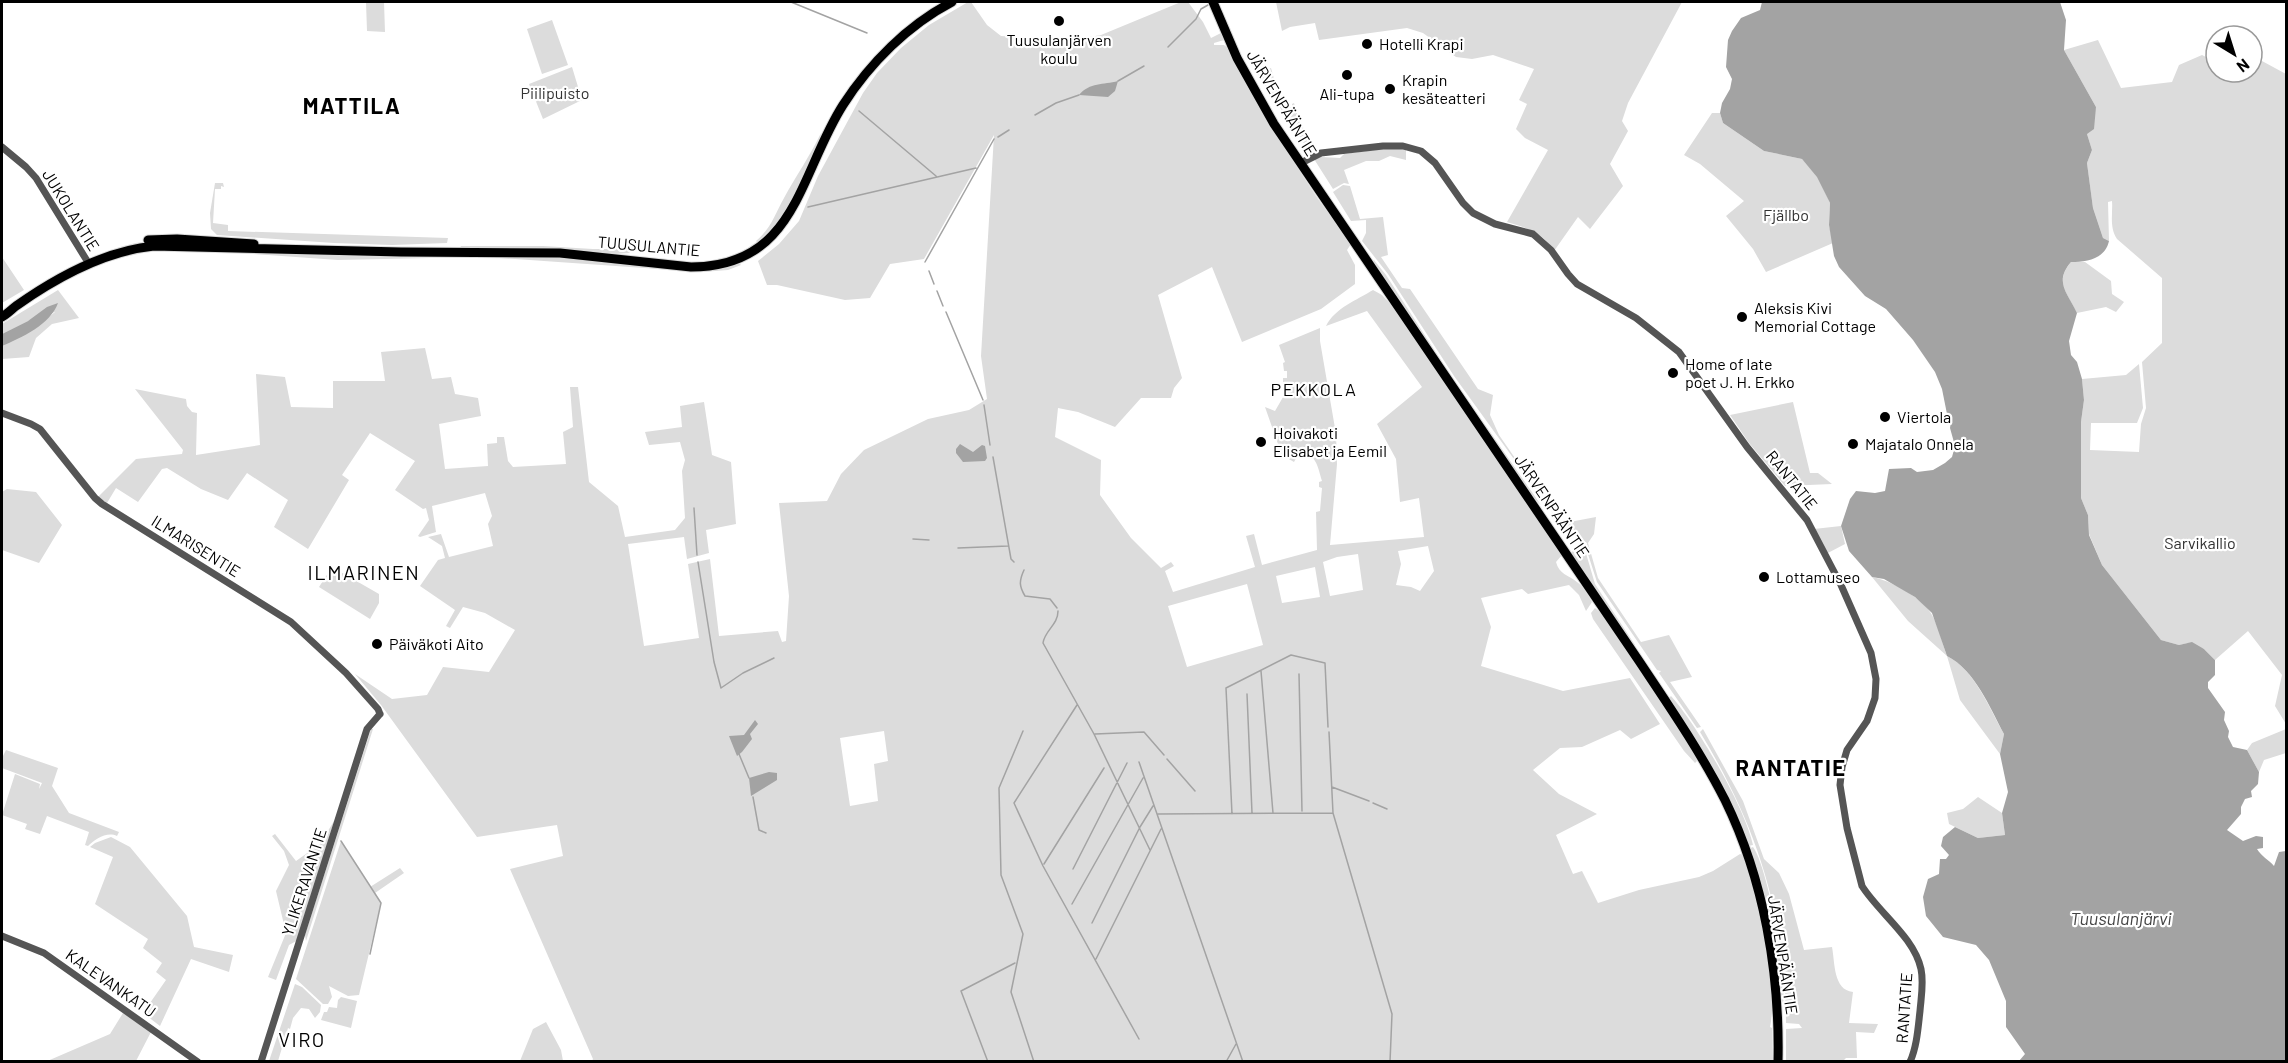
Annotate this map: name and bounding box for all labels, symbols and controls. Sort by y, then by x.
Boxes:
marker: Tuusulanjärven koulu [1052,14,1066,28]
north arrow [2204,24,2264,84]
place label: Tuusulanjärven koulu [1006,30,1112,67]
place label: Hotelli Krapi [1379,34,1464,53]
marker: Hotelli Krapi [1360,37,1374,51]
street label: JÄRVENPÄÄNTIE [1243,46,1322,159]
text: N [2234,55,2254,77]
marker: Ali-tupa [1340,68,1354,82]
place label: Krapin kesäteatteri [1402,70,1486,107]
marker: Krapin kesäteatteri [1383,82,1397,96]
park label: Piilipuisto [521,83,589,102]
place label: Ali-tupa [1319,84,1375,103]
district label: MATTILA [303,92,401,118]
street label: JUKOLANTIE [39,166,104,254]
park label: Fjällbo [1763,205,1809,224]
street label: TUUSULANTIE [597,232,701,259]
place label: Aleksis Kivi Memorial Cottage [1754,298,1876,335]
marker: Aleksis Kivi Memorial Cottage [1735,310,1749,324]
place label: Home of late poet J. H. Erkko [1685,354,1795,391]
marker: Home of late poet J. H. Erkko [1666,366,1680,380]
district label: PEKKOLA [1271,378,1357,400]
place label: Viertola [1897,407,1951,426]
marker: Viertola [1878,410,1892,424]
place label: Hoivakoti Elisabet ja Eemil [1273,423,1387,460]
place label: Majatalo Onnela [1865,434,1974,453]
marker: Hoivakoti Elisabet ja Eemil [1254,435,1268,449]
marker: Majatalo Onnela [1846,437,1860,451]
street label: RANTATIE [1763,446,1822,513]
street label: JÄRVENPÄÄNTIE [1511,451,1594,561]
street label: ILMARISENTIE [148,511,244,580]
park label: Sarvikallio [2164,533,2236,552]
district label: ILMARINEN [308,560,420,584]
place label: Lottamuseo [1776,567,1860,586]
marker: Lottamuseo [1757,570,1771,584]
place label: Päiväkoti Aito [389,634,484,653]
marker: Päiväkoti Aito [370,637,384,651]
district label: RANTATIE [1735,754,1847,780]
street label: YLIKERAVANTIE [277,825,330,938]
street label: JÄRVENPÄÄNTIE [1765,894,1802,1016]
water label: Tuusulanjärvi [2070,907,2172,929]
street label: KALEVANKATU [63,944,160,1021]
street label: RANTATIE [1892,972,1915,1044]
district label: VIRO [278,1027,326,1051]

